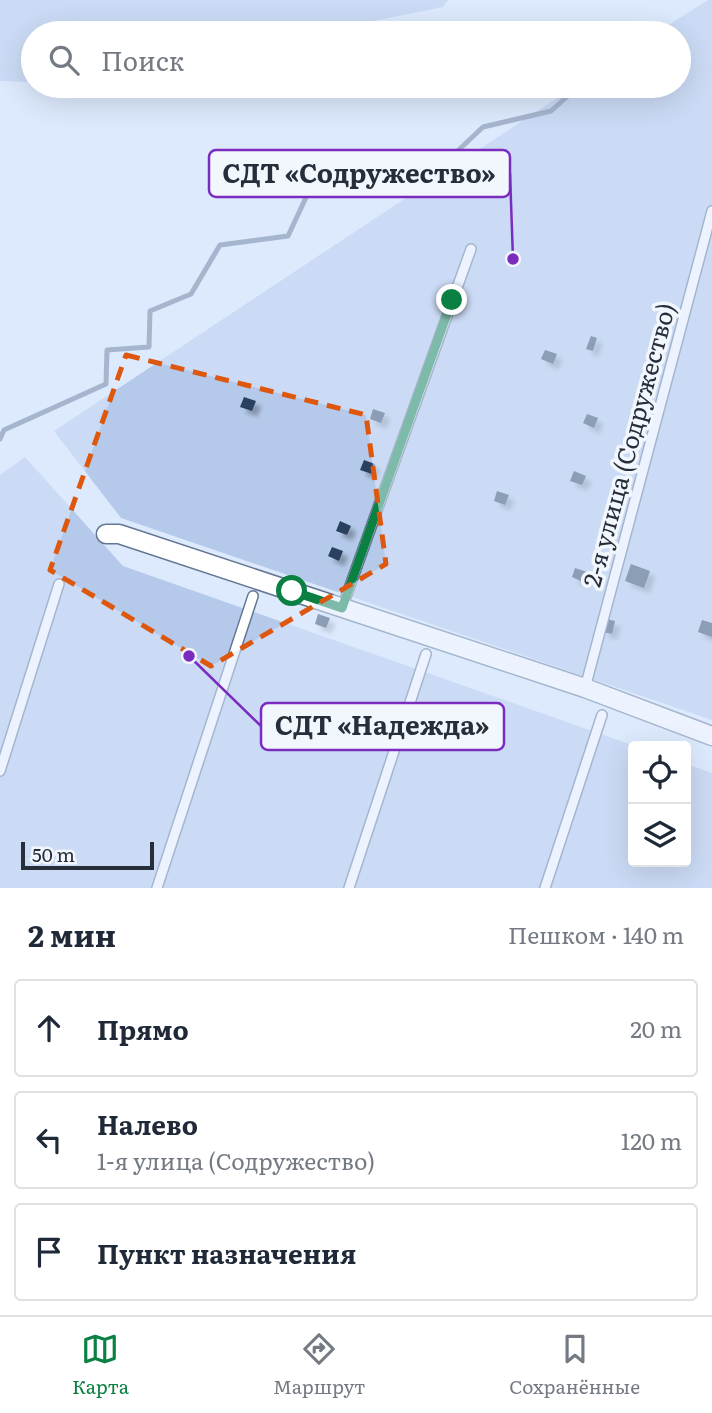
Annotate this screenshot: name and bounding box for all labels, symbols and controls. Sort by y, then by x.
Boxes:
search box [21,21,691,98]
text: Поиск [101,40,184,79]
icon: search [45,41,83,79]
callout: СДТ «Содружество» [209,150,510,197]
text: СДТ «Содружество» [222,152,496,191]
route end [436,284,467,315]
street label: 2-я улица (Содружество) [573,298,682,590]
route start [276,575,307,606]
callout: СДТ «Надежда» [261,703,504,750]
text: СДТ «Надежда» [275,704,489,743]
map controls [628,741,691,867]
button: locate [628,741,691,804]
button: layers [628,804,691,867]
scale bar [21,839,154,871]
text: 50 m [32,840,75,868]
text: 2 мин [28,912,116,956]
text: Пешком · 140 m [508,917,684,951]
icon: ahead [30,1009,68,1047]
text: Прямо [97,1009,189,1048]
text: 20 m [630,1011,682,1045]
text: Налево [97,1104,198,1143]
icon: left [30,1121,68,1159]
text: 120 m [621,1123,682,1157]
text: 1-я улица (Содружество) [97,1143,375,1177]
icon: arrive [30,1233,68,1271]
text: Пункт назначения [97,1233,356,1272]
tab: Карта [72,1330,129,1400]
tab: Маршрут [273,1330,365,1400]
tab: Сохранённые [509,1330,640,1400]

